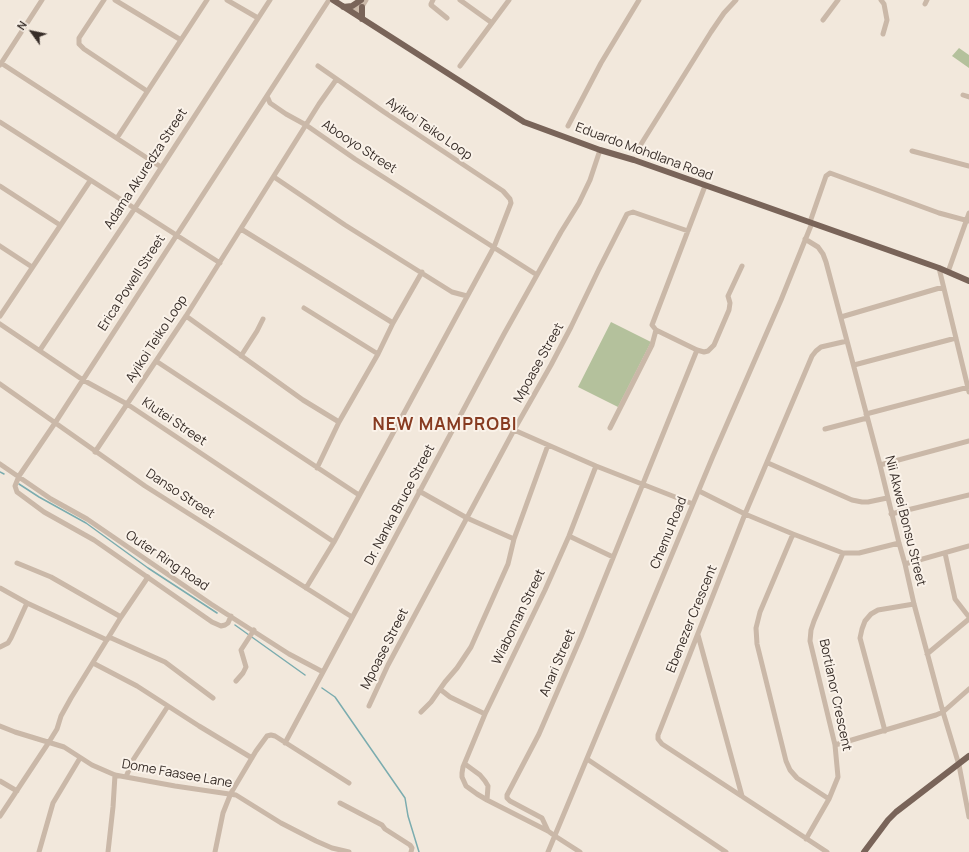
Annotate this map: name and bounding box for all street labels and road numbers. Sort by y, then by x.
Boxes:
street label: Ayikoi Teiko Loop [383,94,475,164]
street label: Adama Akuredza Street [101,106,191,232]
street label: Abooyo Street [319,117,399,177]
street label: Eduardo Mohdlana Road [573,120,715,184]
street label: Erica Powell Street [95,232,169,334]
street label: Ayikoi Teiko Loop [123,292,191,386]
street label: Mpoase Street [511,320,567,406]
street label: Klutei Street [139,395,209,449]
street label: Dr. Nanka Bruce Street [362,442,438,568]
street label: Nii Akwei Bonsu Street [881,454,929,588]
street label: Danso Street [143,466,217,522]
street label: Chemu Road [647,495,691,571]
street label: Outer Ring Road [122,527,212,595]
street label: Ebenezer Crescent [663,563,721,675]
street label: Wiaboman Street [489,567,549,667]
street label: Mpoase Street [358,606,412,692]
street label: Anari Street [537,627,579,699]
street label: Bortianor Crescent [816,638,854,752]
street label: Dome Faasee Lane [120,757,234,791]

